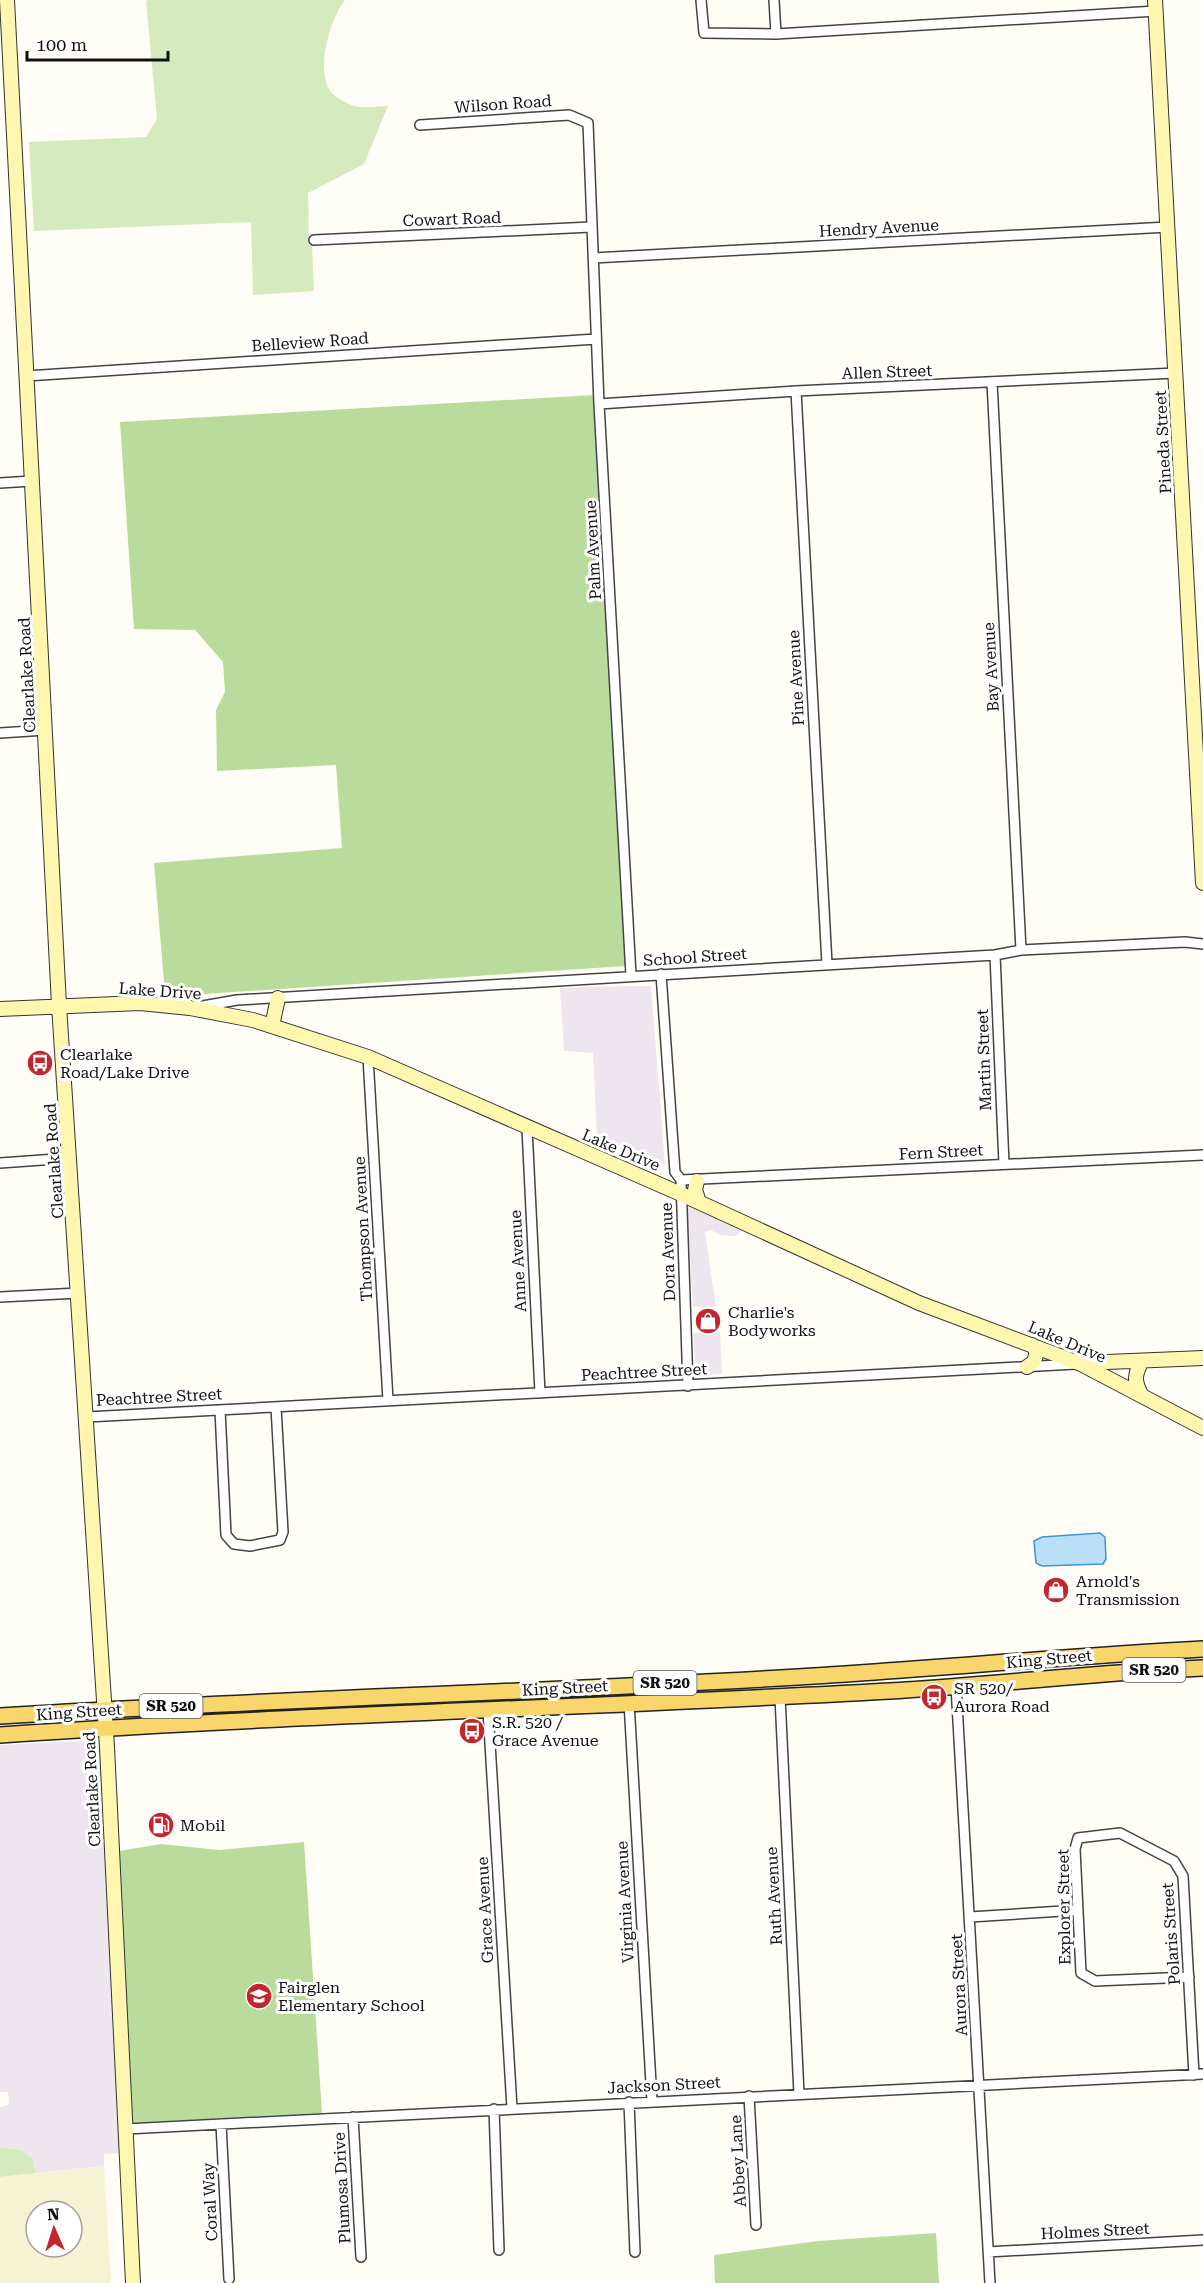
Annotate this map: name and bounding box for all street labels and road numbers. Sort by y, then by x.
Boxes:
street label: Wilson Road [454,91,552,117]
street label: Cowart Road [402,208,502,230]
street label: Hendry Avenue [818,215,940,241]
street label: Belleview Road [251,328,369,356]
street label: Allen Street [842,361,933,383]
street label: Pineda Street [1151,390,1175,494]
street label: Palm Avenue [581,500,605,600]
street label: Clearlake Road [14,617,40,733]
street label: Bay Avenue [979,621,1003,712]
street label: Pine Avenue [784,629,808,726]
street label: School Street [642,944,748,970]
street label: Lake Drive [118,979,202,1003]
street label: Martin Street [973,1009,995,1111]
street label: Clearlake Road [40,1103,68,1219]
street label: Lake Drive [579,1125,663,1175]
street label: Fern Street [898,1140,984,1164]
street label: Thompson Avenue [350,1156,376,1302]
street label: Dora Avenue [657,1202,679,1302]
street label: Anne Avenue [506,1209,530,1312]
street label: Lake Drive [1025,1317,1109,1367]
street label: Peachtree Street [580,1359,708,1385]
street label: Peachtree Street [95,1384,223,1410]
street label: King Street [1005,1646,1093,1672]
road number: SR 520 [1122,1658,1186,1682]
road number: SR 520 [634,1671,696,1695]
street label: King Street [522,1676,609,1700]
road number: SR 520 [140,1694,202,1718]
street label: King Street [35,1700,123,1724]
street label: Clearlake Road [79,1731,105,1847]
street label: Virginia Avenue [612,1840,638,1964]
street label: Ruth Avenue [762,1846,786,1946]
street label: Explorer Street [1053,1849,1075,1965]
street label: Grace Avenue [473,1856,497,1964]
street label: Polaris Street [1158,1882,1184,1986]
street label: Aurora Street [947,1933,971,2037]
street label: Jackson Street [607,2073,721,2097]
street label: Abbey Lane [726,2114,750,2207]
street label: Plumosa Drive [330,2132,354,2244]
street label: Coral Way [198,2162,222,2242]
street label: Holmes Street [1040,2219,1150,2243]

